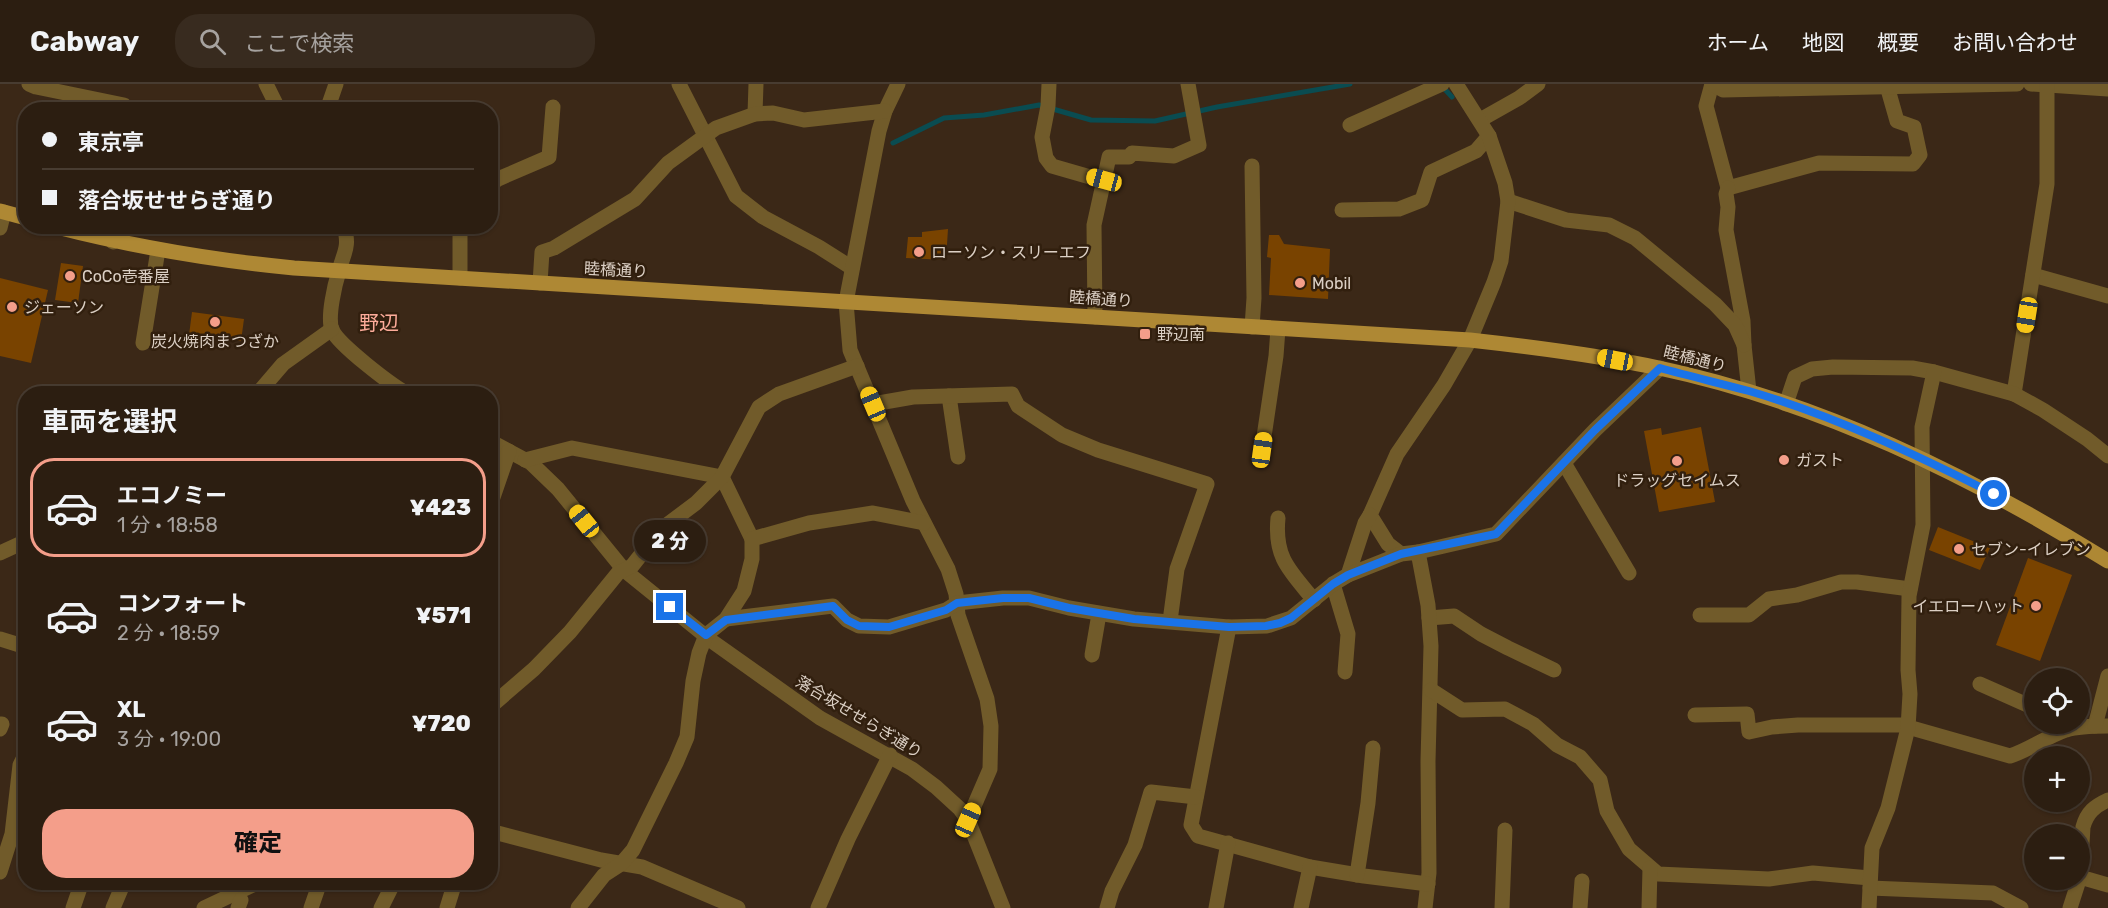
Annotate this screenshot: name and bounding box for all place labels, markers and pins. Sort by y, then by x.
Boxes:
place label: ローソン・スリーエフ [931,243,1091,262]
marker: ローソン・スリーエフ [912,245,926,259]
place label: CoCo壱番屋 [82,267,170,286]
marker: CoCo壱番屋 [63,269,77,283]
place label: Mobil [1312,274,1351,293]
marker: Mobil [1293,276,1307,290]
place label: ジェーソン [24,298,104,317]
marker: ジェーソン [5,300,19,314]
marker: 炭火焼肉まつざか [208,315,222,329]
place label: 野辺南 [1157,325,1205,344]
marker: 野辺南 [1138,327,1152,341]
place label: 炭火焼肉まつざか [151,332,279,351]
place label: ガスト [1796,451,1844,470]
marker: ガスト [1777,453,1791,467]
marker: ドラッグセイムス [1670,454,1684,468]
place label: ドラッグセイムス [1613,471,1741,490]
place label: セブン-イレブン [1971,540,2091,559]
marker: セブン-イレブン [1952,542,1966,556]
place label: イエローハット [1912,597,2024,616]
marker: イエローハット [2029,599,2043,613]

